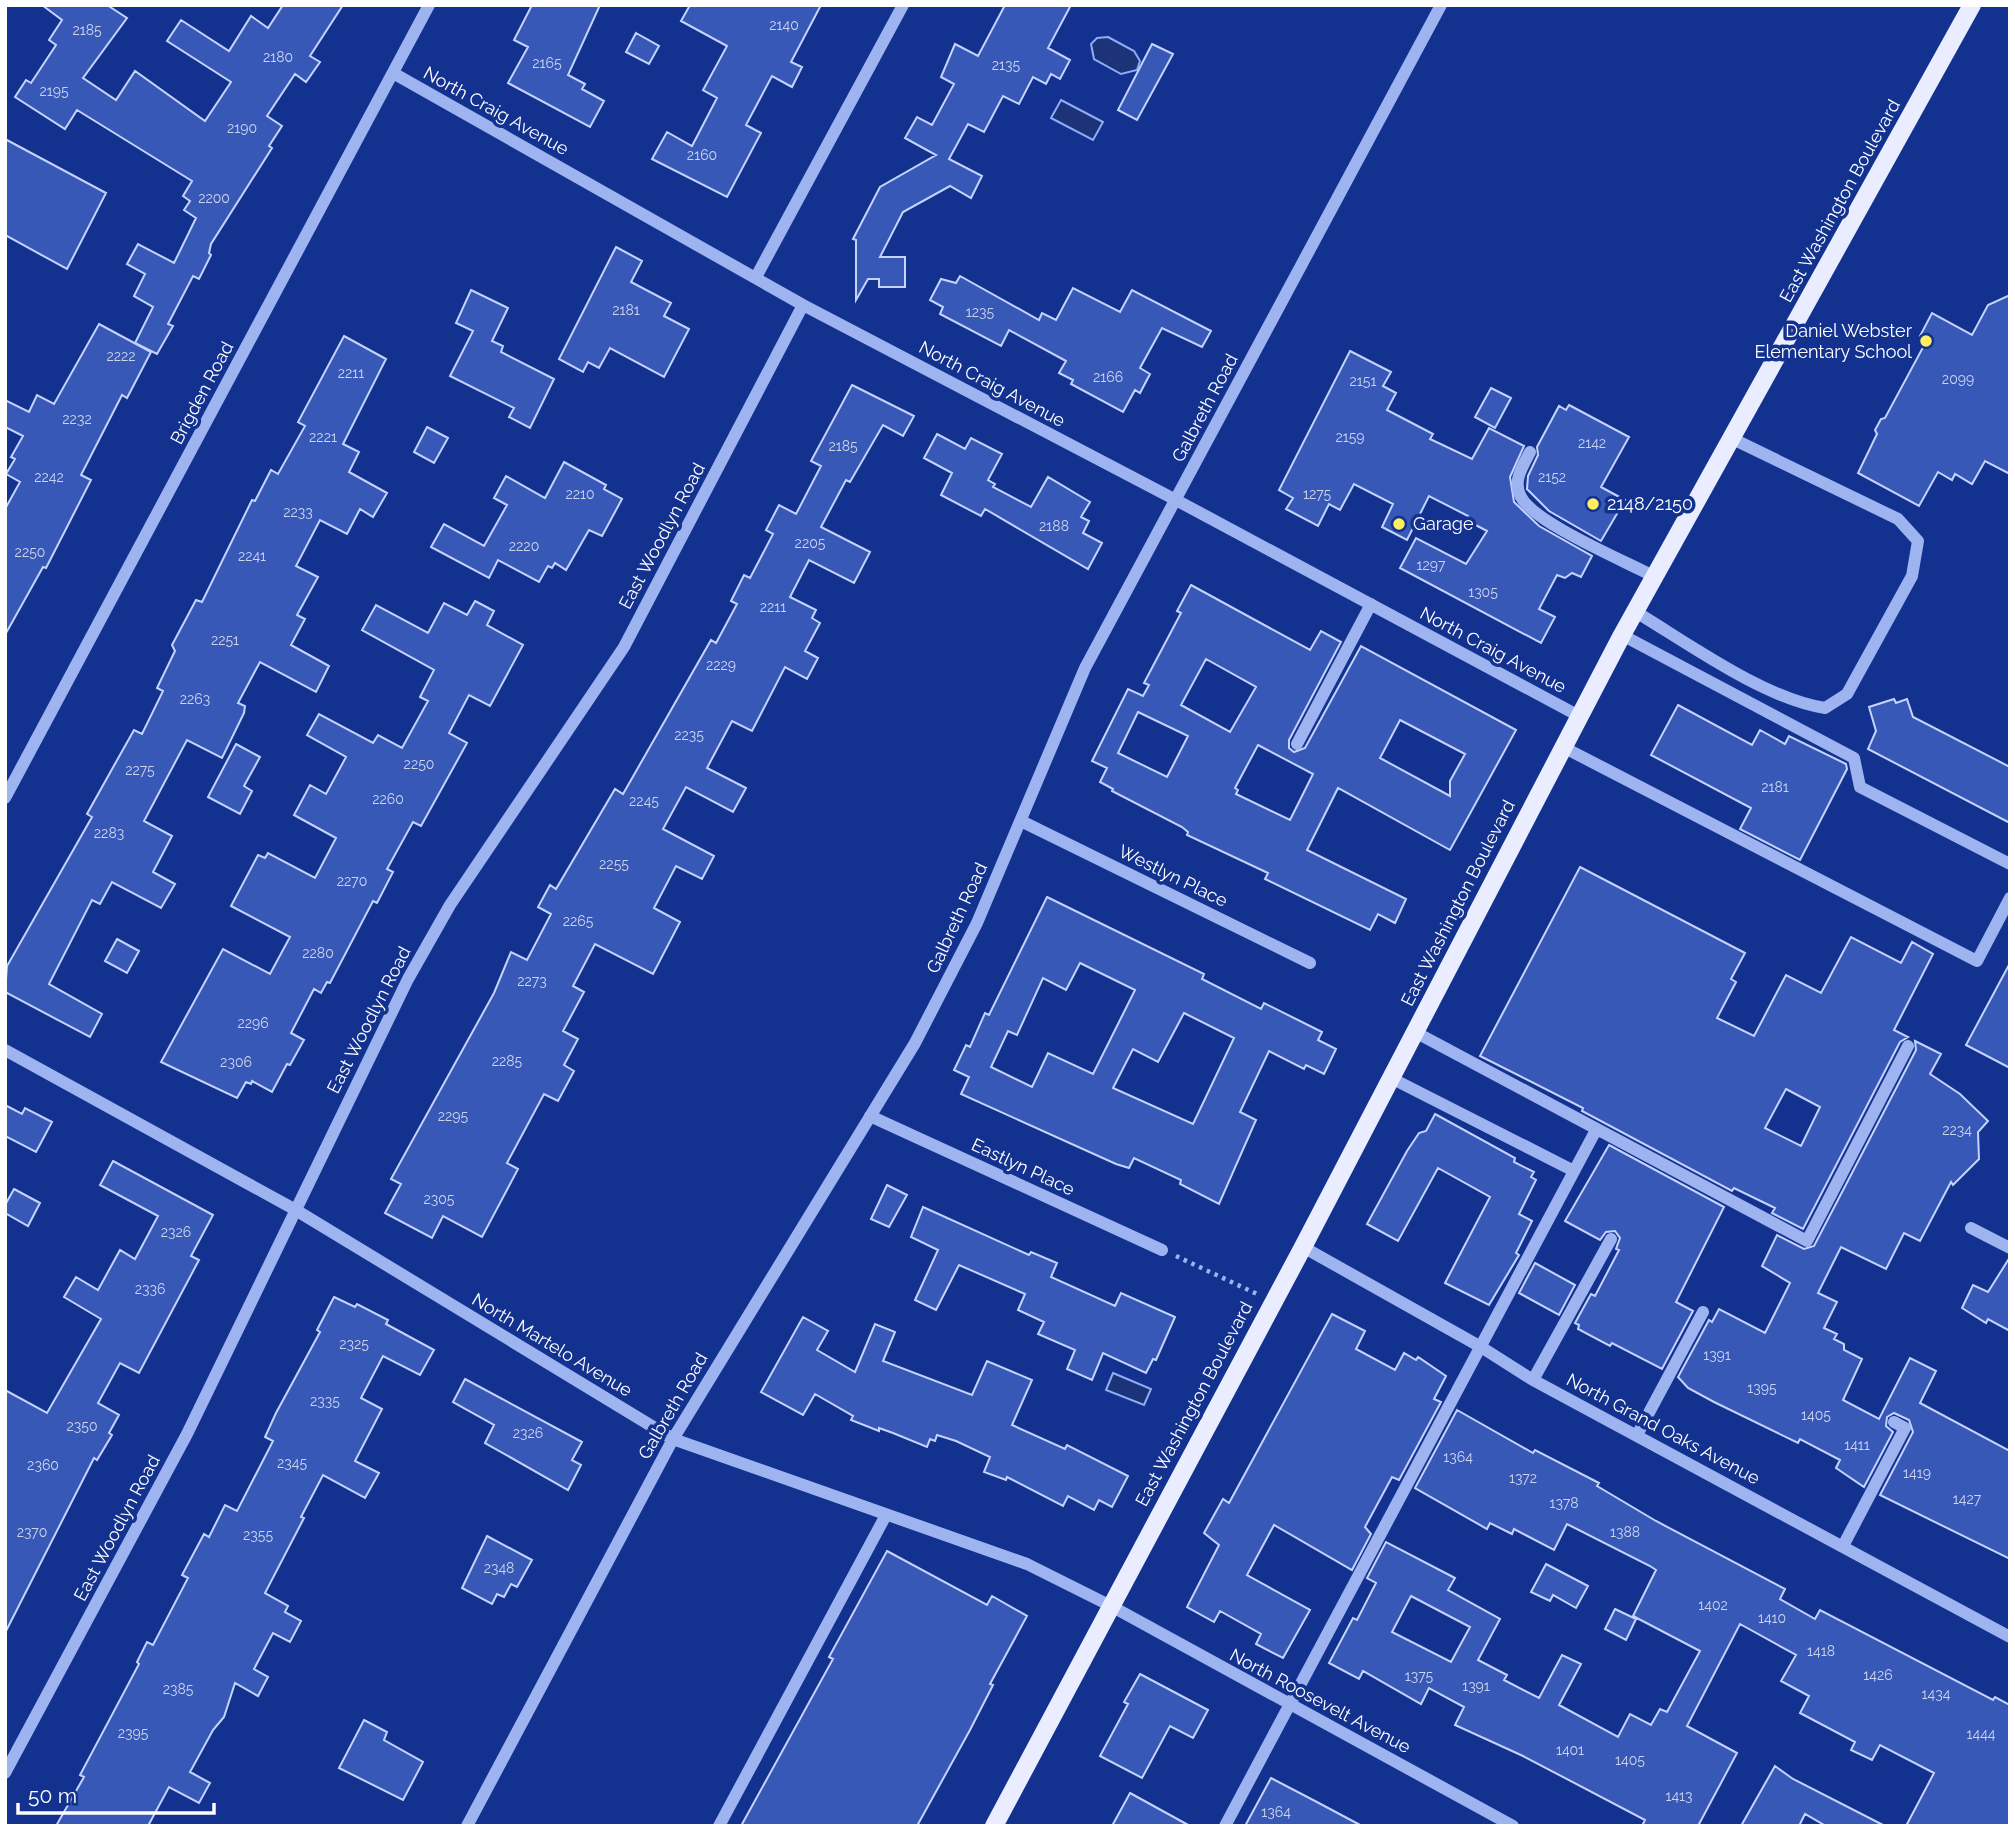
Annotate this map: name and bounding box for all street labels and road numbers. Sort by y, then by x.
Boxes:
street label: North Craig Avenue [420,62,573,159]
street label: East Washington Boulevard [1775,96,1904,306]
street label: North Craig Avenue [916,336,1069,431]
street label: Brigden Road [166,338,237,448]
street label: Galbreth Road [1167,350,1242,465]
street label: East Woodlyn Road [614,459,709,612]
street label: North Craig Avenue [1417,602,1570,697]
street label: East Washington Boulevard [1396,796,1519,1009]
street label: Westlyn Place [1115,840,1232,911]
street label: Galbreth Road [922,859,991,976]
street label: East Woodlyn Road [322,943,415,1097]
street label: Eastlyn Place [968,1134,1078,1200]
street label: North Martelo Avenue [468,1288,636,1401]
street label: East Washington Boulevard [1131,1298,1256,1510]
street label: Galbreth Road [634,1349,712,1463]
street label: North Grand Oaks Avenue [1563,1369,1764,1489]
street label: East Woodlyn Road [69,1451,164,1604]
street label: North Roosevelt Avenue [1226,1644,1415,1757]

